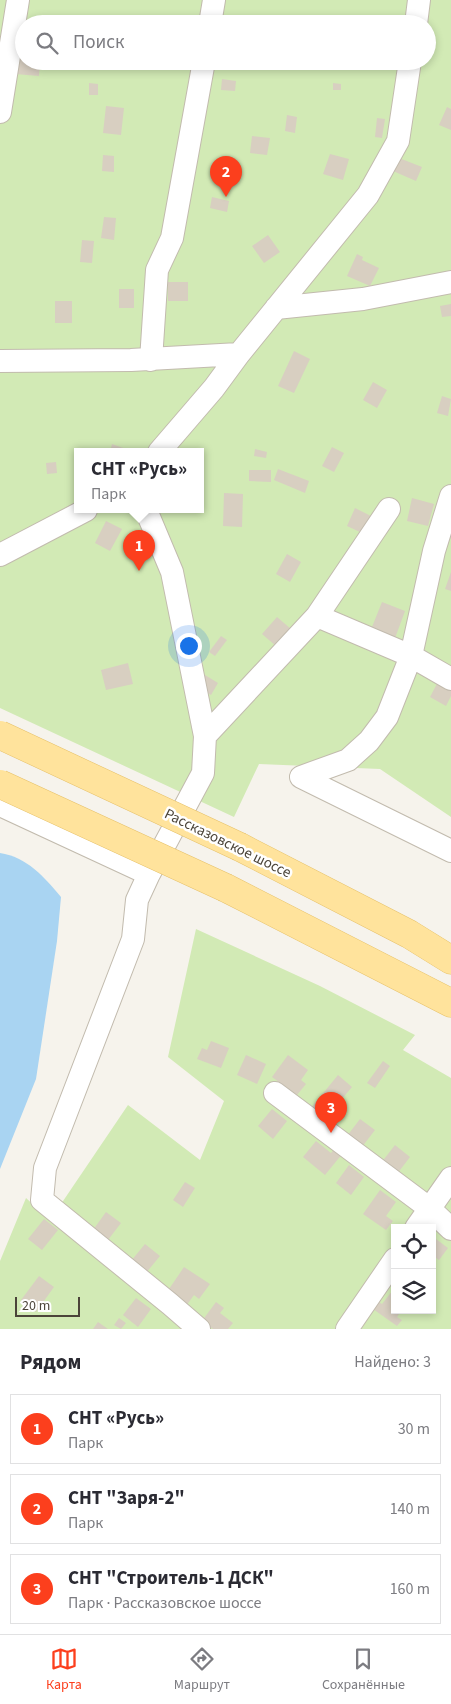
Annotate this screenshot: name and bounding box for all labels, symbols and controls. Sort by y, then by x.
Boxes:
search box [15,15,436,70]
icon: search [33,29,61,57]
text: Поиск [73,29,124,56]
pin: 2 [210,156,242,197]
popup [74,448,204,513]
text: СНТ «Русь» [91,456,187,483]
text: Парк [91,483,126,505]
pin: 1 [123,530,155,571]
your location [176,633,202,659]
street label: Рассказовское шоссе [161,804,295,883]
pin: 3 [315,1092,347,1133]
map controls [391,1224,436,1314]
button: locate [391,1224,436,1269]
button: layers [391,1269,436,1314]
scale bar [15,1294,80,1317]
text: 20 m [22,1296,50,1316]
text: Рядом [20,1347,81,1377]
text: Найдено: 3 [354,1351,431,1373]
text: СНТ «Русь» [68,1405,164,1432]
text: 1 [33,1418,41,1440]
text: 30 m [398,1418,430,1440]
text: Парк [68,1432,103,1454]
text: СНТ "Заря-2" [68,1485,185,1512]
text: 2 [33,1498,41,1520]
text: 140 m [390,1498,430,1520]
text: Парк [68,1512,103,1534]
text: СНТ "Строитель-1 ДСК" [68,1565,274,1592]
text: 3 [33,1578,41,1600]
text: 160 m [390,1578,430,1600]
text: Парк · Рассказовское шоссе [68,1592,261,1614]
tab: Карта [46,1645,82,1695]
tab: Маршрут [174,1645,230,1695]
tab: Сохранённые [322,1645,405,1695]

